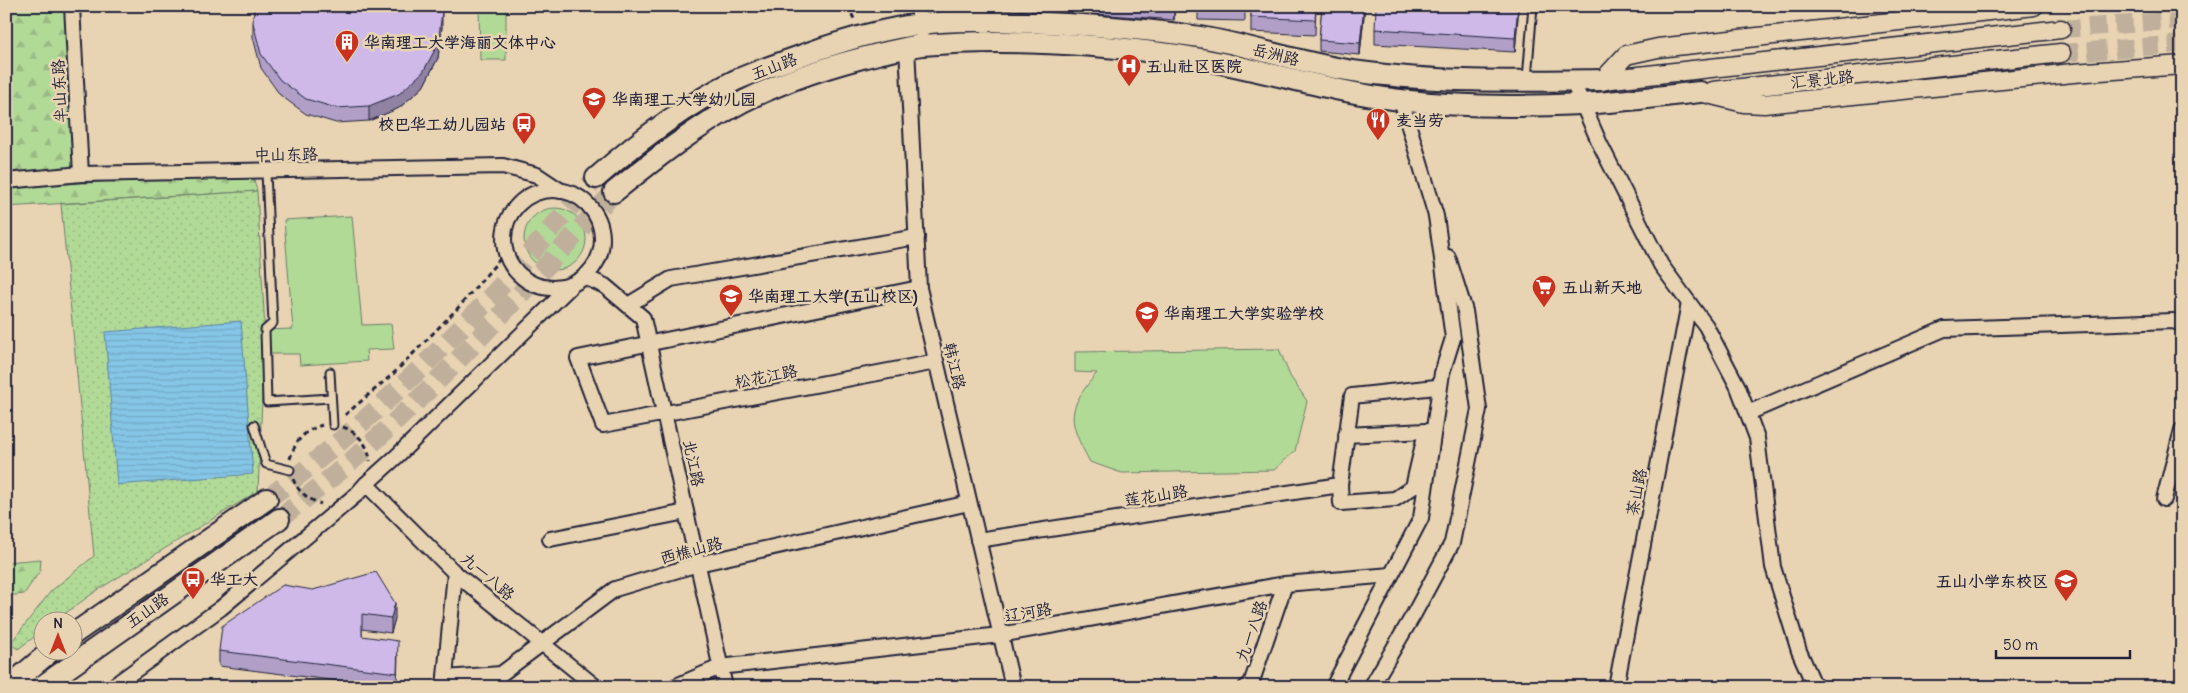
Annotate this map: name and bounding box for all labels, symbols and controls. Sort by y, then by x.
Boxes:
building icon: 华南理工大学海丽文体中心 [334,29,360,63]
place label: 华南理工大学海丽文体中心 [364,32,556,52]
street label: 岳洲路 [1250,38,1302,70]
street label: 五山路 [748,48,800,84]
hospital icon: 五山社区医院 [1116,53,1142,87]
place label: 五山社区医院 [1146,56,1242,76]
street label: 半山东路 [47,59,71,123]
street label: 汇景北路 [1789,66,1855,92]
school or university icon: 华南理工大学幼儿园 [581,86,607,120]
place label: 华南理工大学幼儿园 [612,89,756,109]
restaurant icon: 麦当劳 [1365,107,1391,141]
place label: 麦当劳 [1396,110,1444,130]
bus stop icon: 校巴华工幼儿园站 [511,111,537,145]
place label: 校巴华工幼儿园站 [378,114,506,134]
street label: 中山东路 [254,143,318,165]
supermarket icon: 五山新天地 [1531,274,1557,308]
place label: 五山新天地 [1562,277,1642,297]
school or university icon: 华南理工大学(五山校区) [718,283,744,317]
place label: 华南理工大学(五山校区) [748,286,918,307]
school or university icon: 华南理工大学实验学校 [1134,300,1160,334]
place label: 华南理工大学实验学校 [1164,303,1324,323]
street label: 韩江路 [940,340,970,392]
street label: 松花江路 [733,360,799,392]
street label: 北江路 [679,437,709,489]
street label: 茶山路 [1622,467,1650,517]
street label: 莲花山路 [1123,480,1189,510]
street label: 西樵山路 [657,532,725,568]
street label: 九一八路 [457,548,519,604]
bus stop icon: 华工大 [180,566,206,600]
school or university icon: 五山小学东校区 [2053,568,2079,602]
place label: 华工大 [210,569,258,589]
place label: 五山小学东校区 [1936,571,2048,591]
street label: 五山路 [122,588,172,632]
street label: 九一八路 [1231,597,1271,665]
street label: 辽河路 [1003,598,1053,626]
north arrow [32,610,82,660]
text: N [53,614,63,632]
scale bar [1996,628,2129,660]
text: 50 m [2003,635,2038,654]

